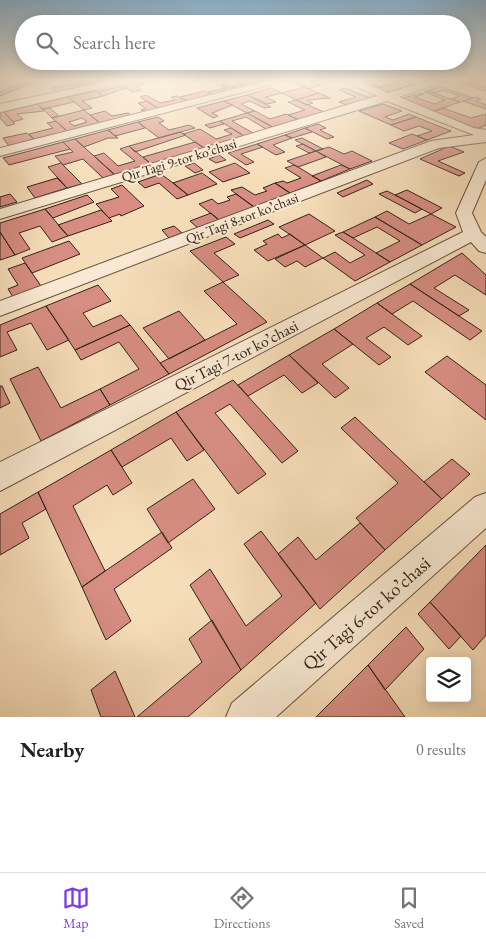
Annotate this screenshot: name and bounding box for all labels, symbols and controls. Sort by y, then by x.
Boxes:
search box [15,15,471,70]
icon: search [33,29,61,57]
text: Search here [73,30,155,55]
street label: Qir Tagi 9-tor koʼchasi [119,134,239,186]
street label: Qir Tagi 8-tor koʼchasi [183,188,302,248]
street label: Qir Tagi 7-tor koʼchasi [171,315,302,396]
street label: Qir Tagi 6-tor koʼchasi [297,551,436,676]
map controls [426,657,471,702]
button: layers [426,657,471,702]
text: Nearby [20,736,84,763]
text: 0 results [416,739,466,760]
tab: Map [62,884,90,932]
tab: Directions [214,884,270,932]
tab: Saved [394,884,424,932]

